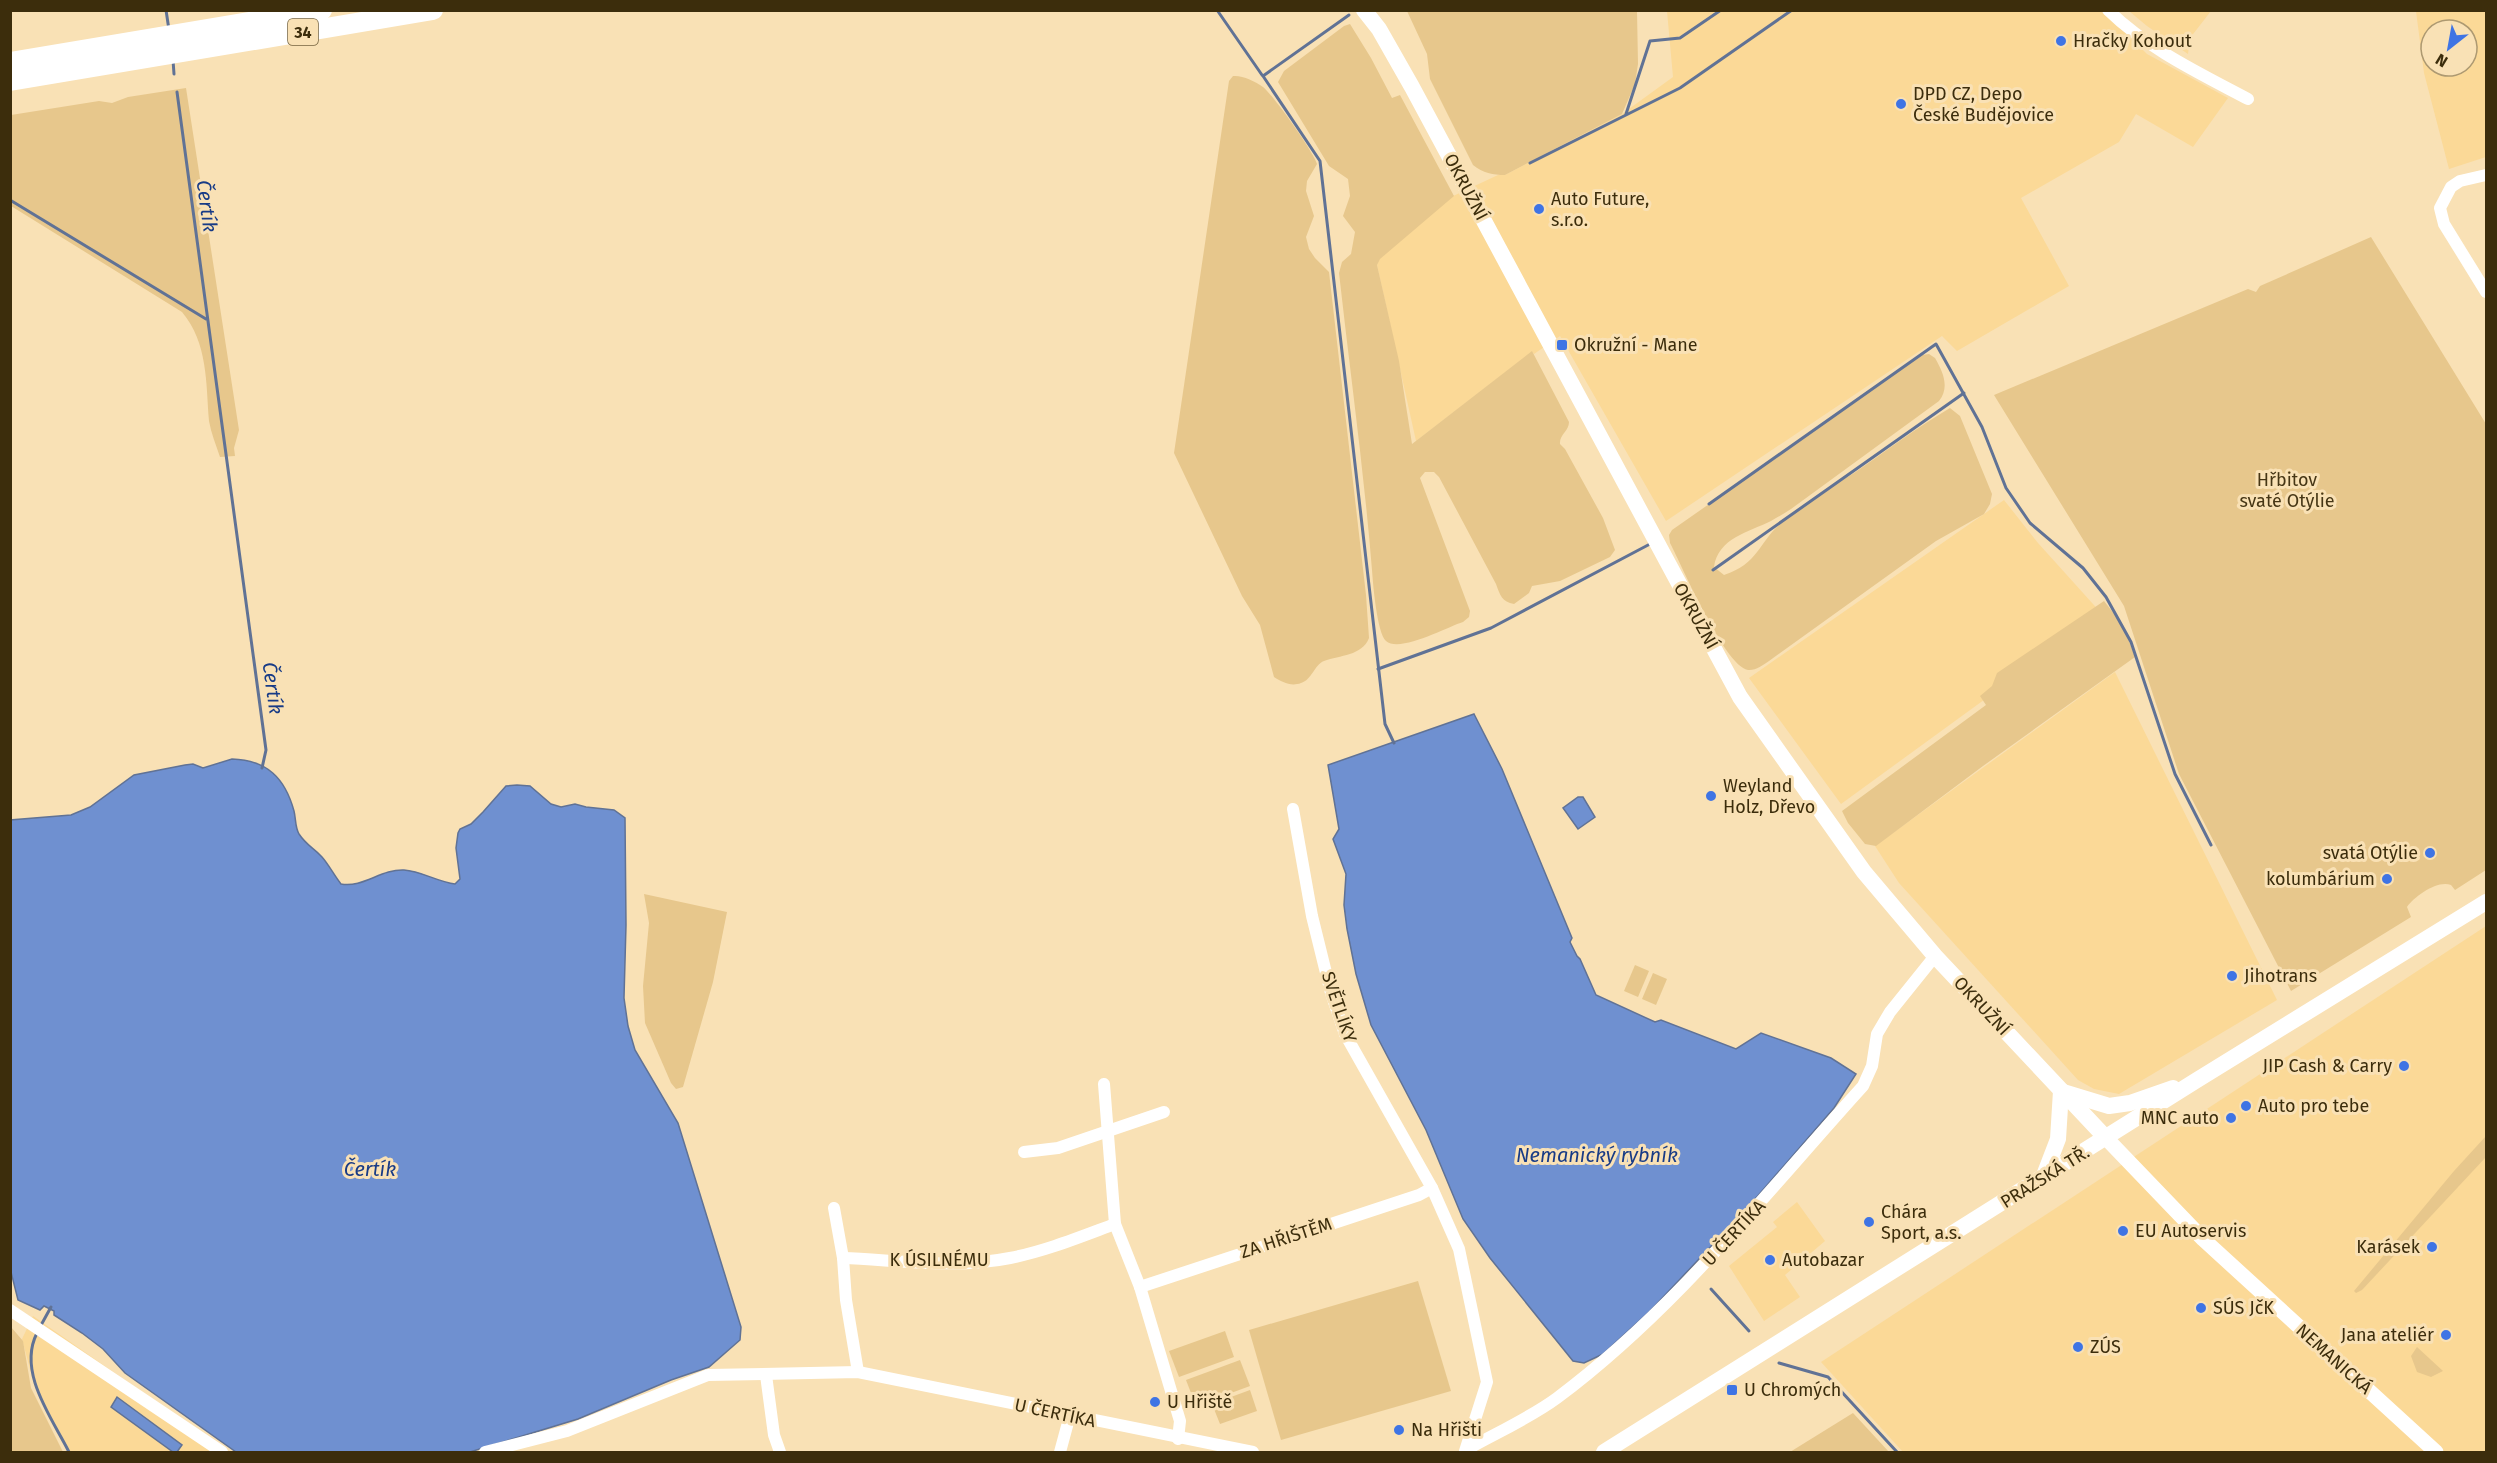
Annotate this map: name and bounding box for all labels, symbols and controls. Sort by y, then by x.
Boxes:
north arrow [2419,18,2479,78]
road number: 34 [288,19,318,45]
place label: Hračky Kohout [2073,30,2192,52]
marker: Hračky Kohout [2054,34,2068,48]
text: N [2432,50,2451,71]
place label: DPD CZ, Depo České Budějovice [1913,83,2054,126]
marker: DPD CZ, Depo České Budějovice [1894,97,1908,111]
street label: OKRUŽNÍ [1439,149,1494,224]
water label: Čertík [191,178,223,234]
place label: Auto Future, s.r.o. [1551,188,1649,231]
marker: Auto Future, s.r.o. [1532,202,1546,216]
place label: Okružní - Mane [1574,334,1698,356]
marker: Okružní - Mane [1555,338,1569,352]
park label: Hřbitov svaté Otýlie [2239,469,2335,512]
street label: OKRUŽNÍ [1669,578,1724,653]
water label: Čertík [257,660,289,716]
place label: Weyland Holz, Dřevo [1723,775,1815,818]
marker: Weyland Holz, Dřevo [1704,789,1718,803]
place label: svatá Otýlie [2323,842,2418,864]
marker: svatá Otýlie [2423,846,2437,860]
place label: kolumbárium [2266,868,2375,890]
marker: kolumbárium [2380,872,2394,886]
place label: Jihotrans [2244,965,2317,987]
street label: SVĚTLÍKY [1317,969,1362,1045]
marker: Jihotrans [2225,969,2239,983]
street label: OKRUŽNÍ [1949,971,2016,1040]
place label: JIP Cash & Carry [2262,1055,2392,1077]
marker: JIP Cash & Carry [2397,1059,2411,1073]
place label: Auto pro tebe [2258,1095,2369,1117]
marker: Auto pro tebe [2239,1099,2253,1113]
place label: MNC auto [2141,1107,2219,1129]
marker: MNC auto [2224,1111,2238,1125]
street label: PRAŽSKÁ TŘ. [1996,1140,2094,1213]
water label: Nemanický rybník [1516,1143,1678,1167]
water label: Čertík [344,1157,396,1181]
street label: U ČERTÍKA [1697,1194,1771,1271]
place label: Chára Sport, a.s. [1881,1201,1962,1244]
street label: ZA HŘIŠTĚM [1237,1213,1335,1263]
marker: Chára Sport, a.s. [1862,1215,1876,1229]
place label: EU Autoservis [2135,1220,2246,1242]
marker: EU Autoservis [2116,1224,2130,1238]
place label: Karásek [2356,1236,2421,1258]
marker: Karásek [2425,1240,2439,1254]
street label: K ÚSILNÉMU [889,1248,989,1271]
place label: Autobazar [1782,1249,1864,1271]
marker: Autobazar [1763,1253,1777,1267]
place label: SÚS JčK [2213,1296,2274,1319]
marker: SÚS JčK [2194,1301,2208,1315]
street label: NEMANICKÁ [2291,1318,2378,1399]
place label: Jana ateliér [2341,1324,2434,1346]
marker: Jana ateliér [2439,1328,2453,1342]
place label: ZÚS [2090,1335,2121,1358]
marker: ZÚS [2071,1340,2085,1354]
place label: U Chromých [1744,1379,1841,1401]
marker: U Chromých [1725,1383,1739,1397]
place label: U Hřiště [1167,1391,1232,1413]
street label: U ČERTÍKA [1012,1393,1098,1432]
marker: U Hřiště [1148,1395,1162,1409]
place label: Na Hřišti [1411,1419,1482,1441]
marker: Na Hřišti [1392,1423,1406,1437]

